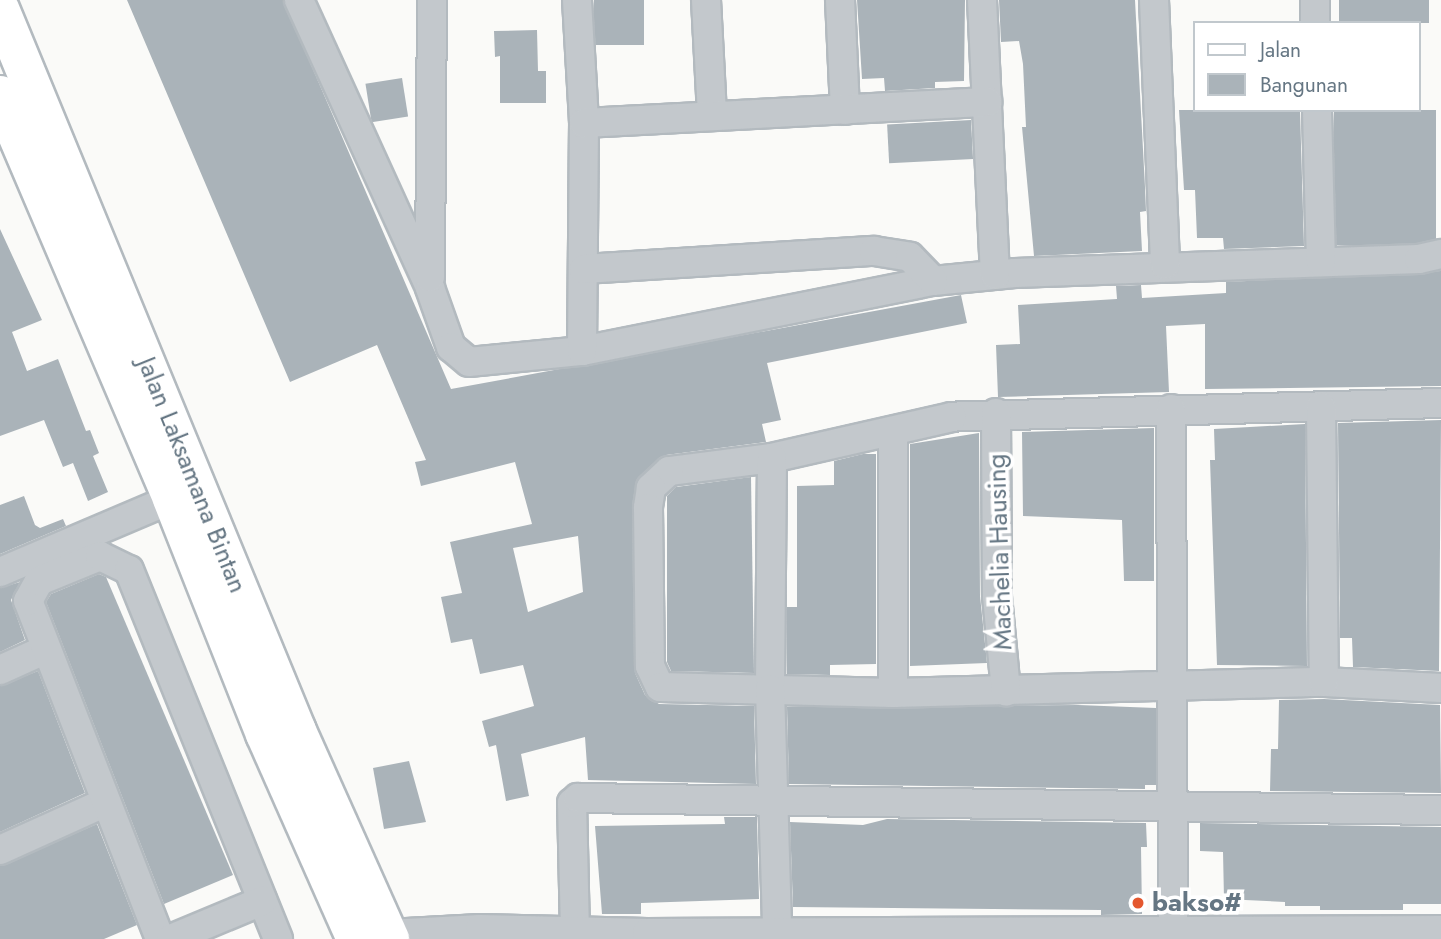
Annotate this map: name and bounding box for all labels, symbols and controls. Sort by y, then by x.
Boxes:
legend [1192,21,1420,112]
text: Jalan [1260,35,1301,65]
text: Bangunan [1260,70,1348,100]
street label: Jalan Laksamana Bintan [130,353,254,597]
street label: Machelia Hausing [981,453,1019,651]
place label: bakso# [1152,887,1242,919]
marker: bakso# [1130,895,1146,911]

